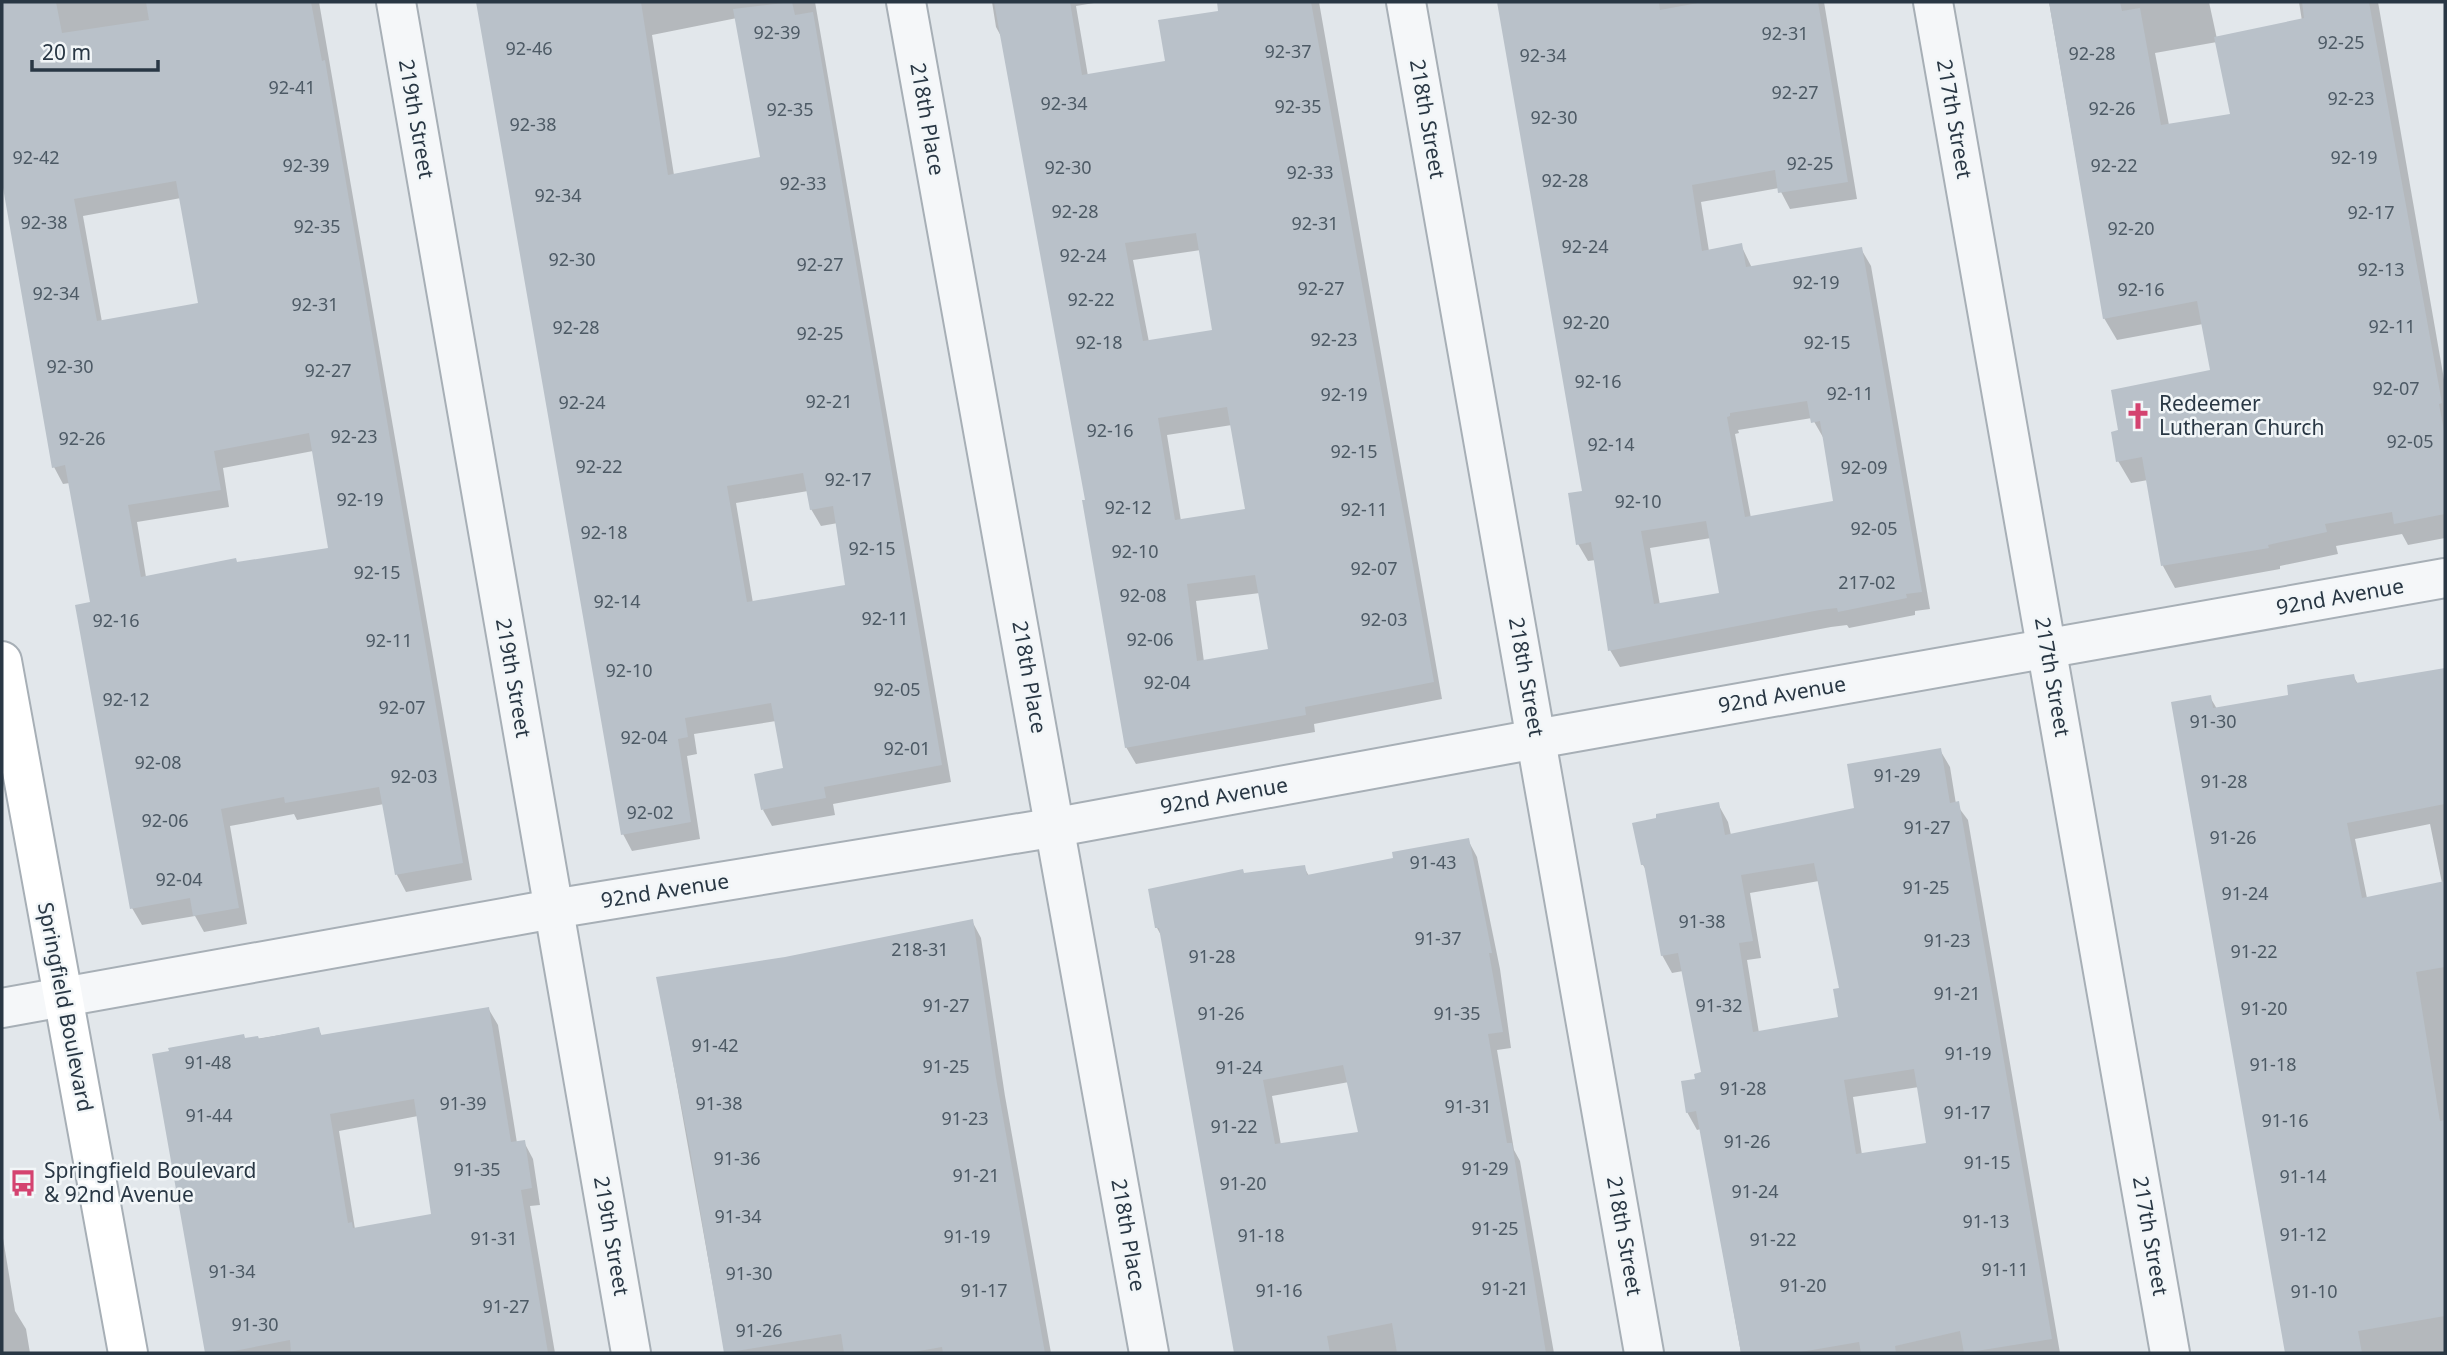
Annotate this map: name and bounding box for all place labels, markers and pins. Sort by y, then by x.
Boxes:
place label: Redeemer Lutheran Church [2159,389,2324,441]
church icon: Redeemer Lutheran Church [2123,401,2153,431]
place label: Springfield Boulevard & 92nd Avenue [44,1156,257,1208]
bus stop icon: Springfield Boulevard & 92nd Avenue [8,1168,38,1198]

